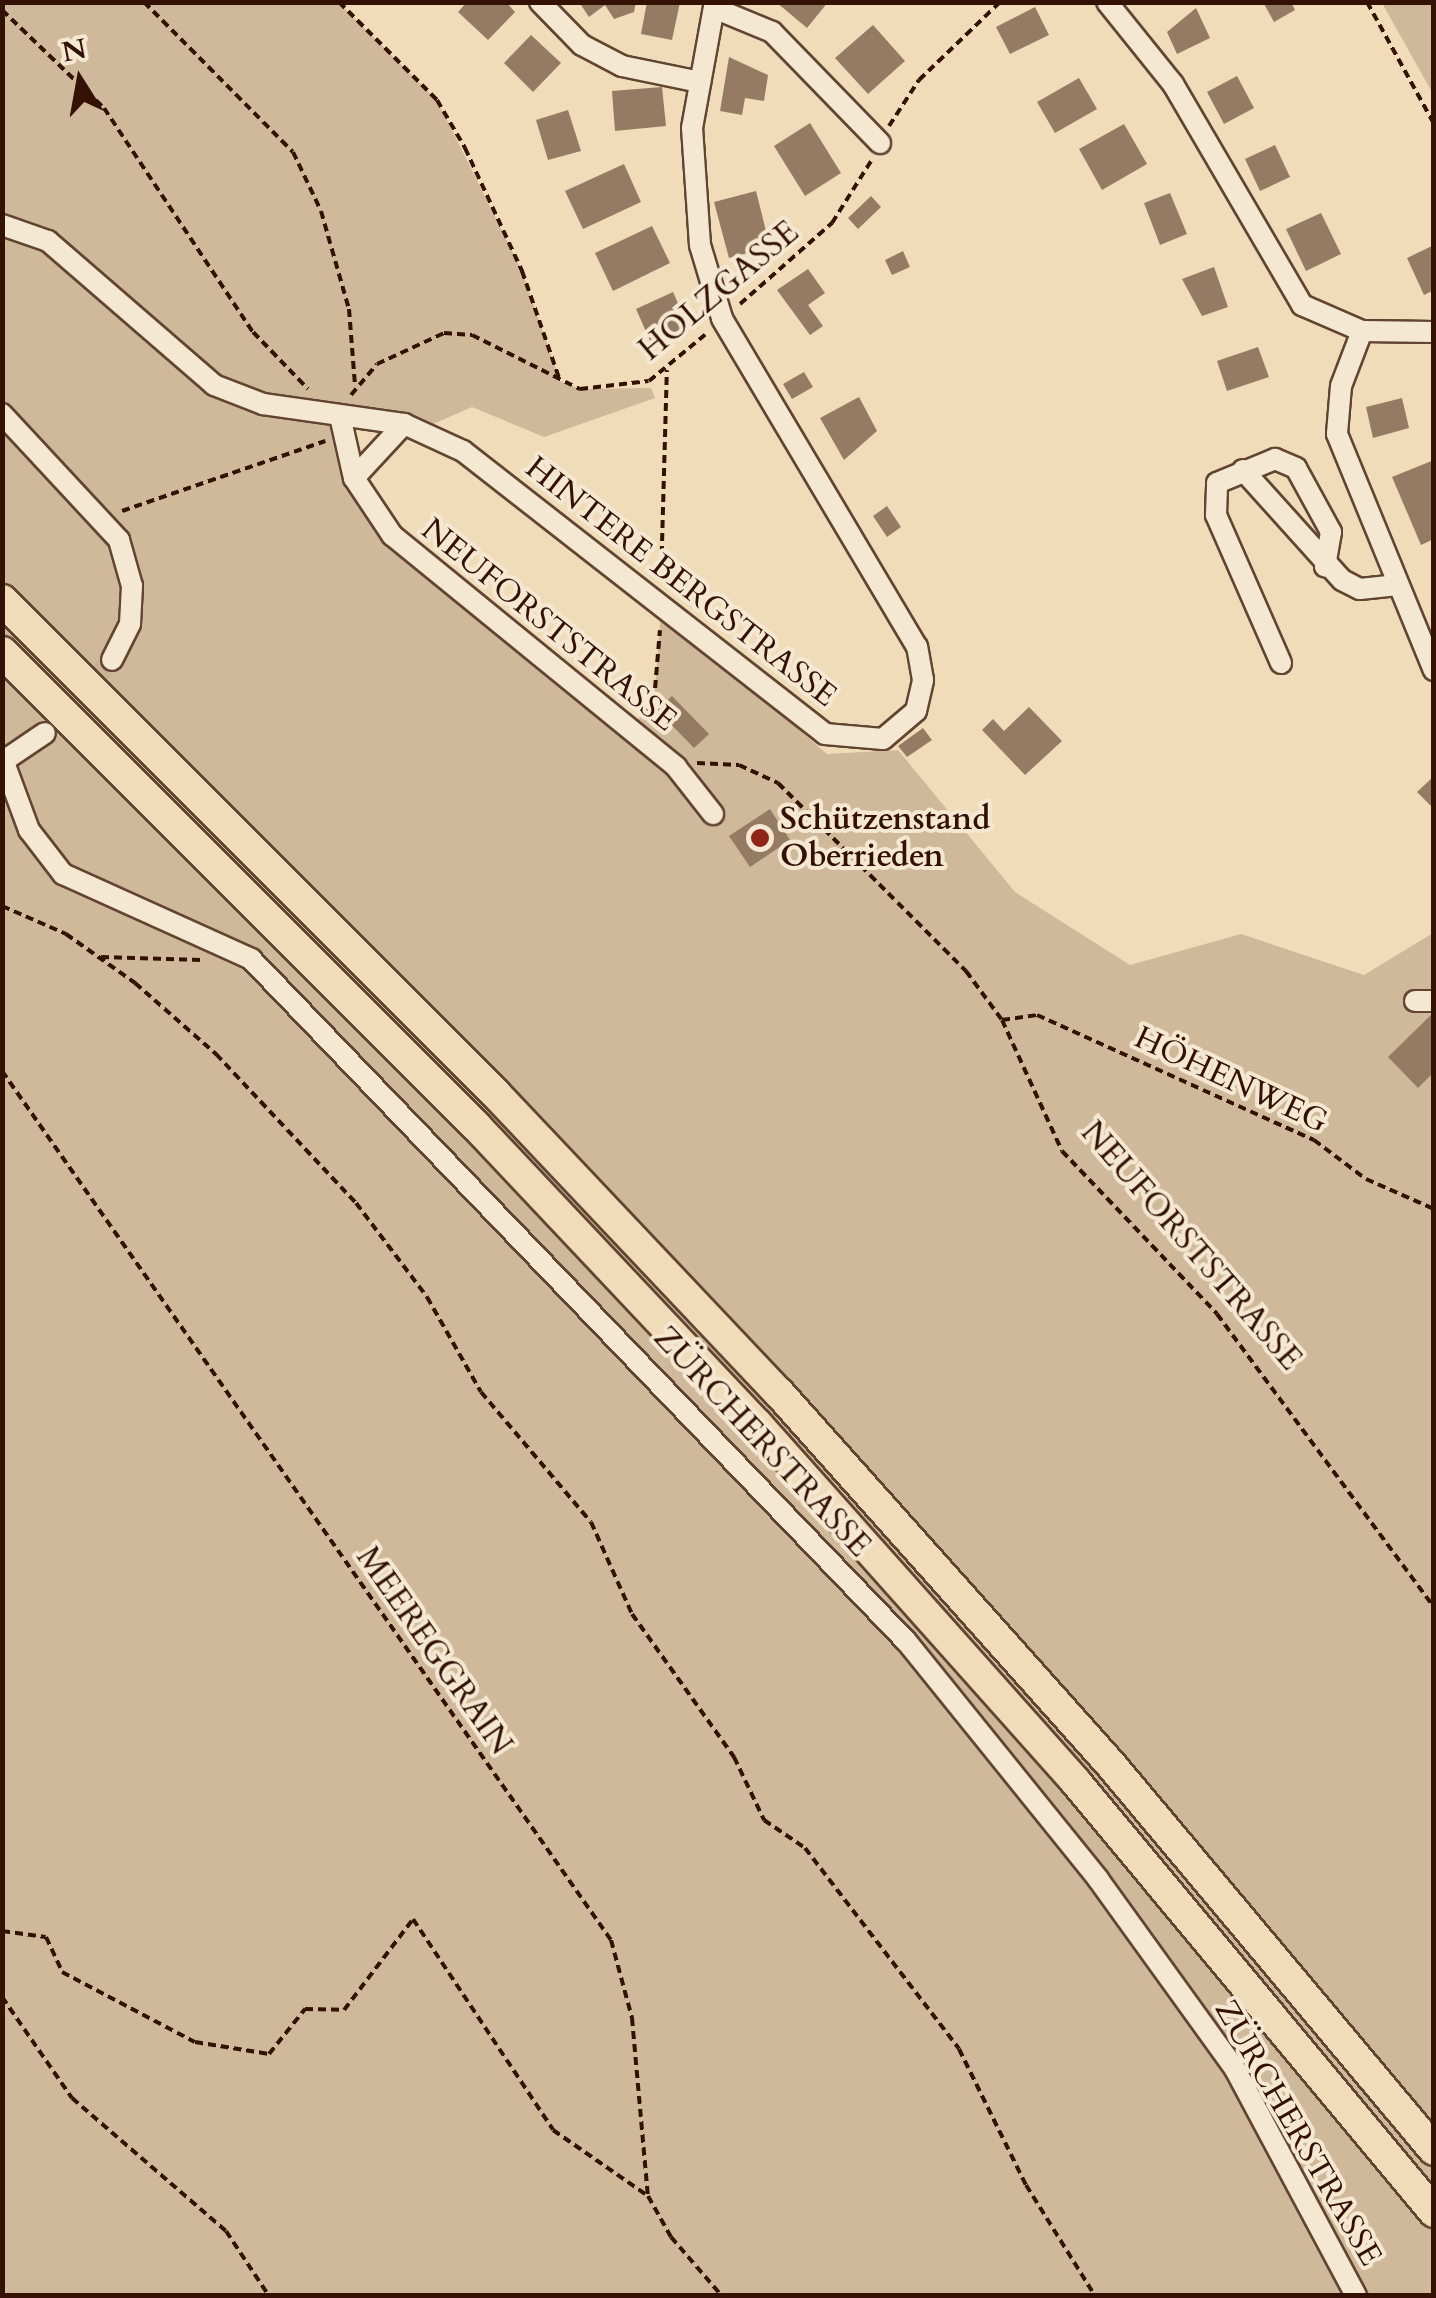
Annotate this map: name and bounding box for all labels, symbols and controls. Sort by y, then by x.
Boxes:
north arrow [30,30,130,130]
text: N [59,30,90,72]
street label: HOLZGASSE [631,213,807,369]
street label: HINTERE BERGSTRASSE [518,449,844,715]
street label: NEUFORSTSTRASSE [414,510,684,740]
place label: Schützenstand Oberrieden [780,801,991,876]
marker: Schützenstand Oberrieden [749,827,771,849]
street label: HÖHENWEG [1128,1019,1334,1141]
street label: NEUFORSTSTRASSE [1073,1114,1309,1378]
street label: ZÜRCHERSTRASSE [645,1319,879,1565]
street label: MEEREGGRAIN [348,1539,520,1763]
street label: ZÜRCHERSTRASSE [1206,1993,1390,2273]

